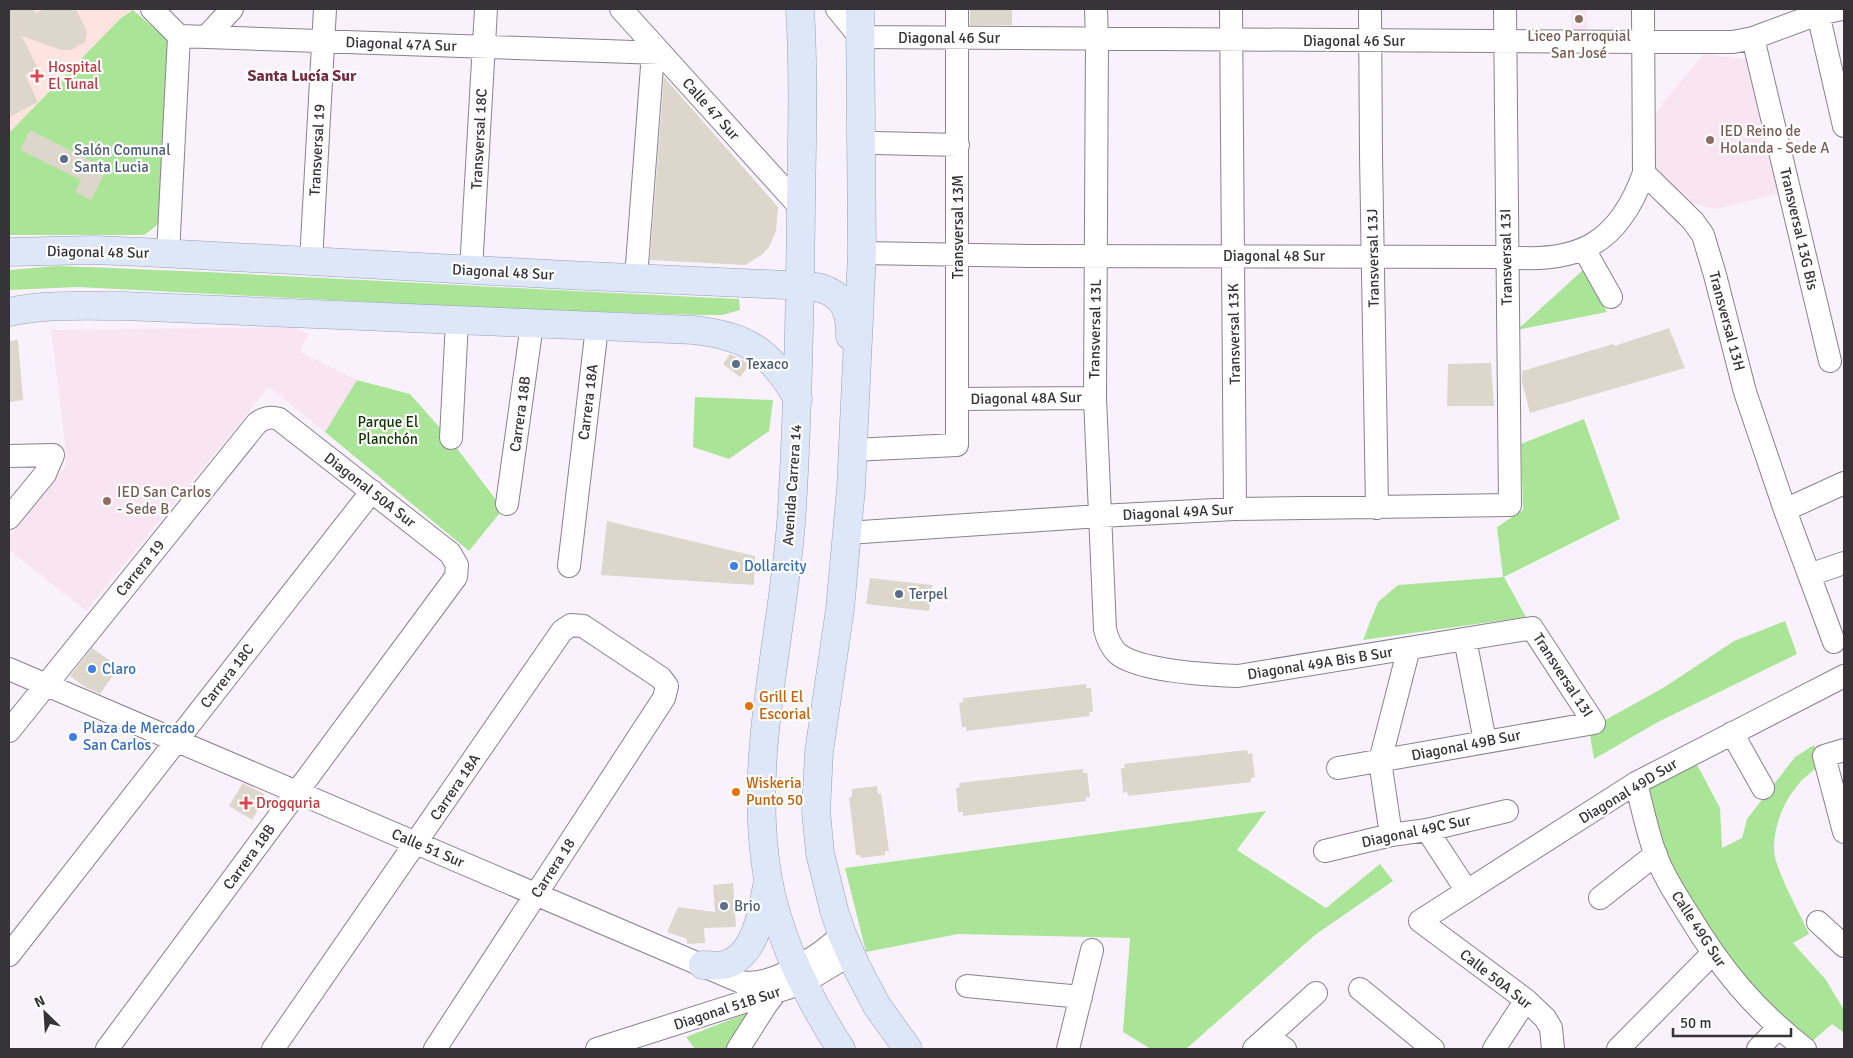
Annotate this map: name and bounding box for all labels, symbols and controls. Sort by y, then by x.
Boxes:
marker: Liceo Parroquial San José [1573,13,1585,25]
place label: Liceo Parroquial San José [1527,27,1631,62]
street label: Diagonal 46 Sur [898,29,1001,47]
street label: Diagonal 46 Sur [1303,32,1406,50]
street label: Diagonal 47A Sur [345,33,457,55]
place label: Hospital El Tunal [48,58,102,93]
district label: Santa Lucía Sur [248,66,357,86]
marker: Hospital El Tunal [30,69,44,83]
street label: Calle 47 Sur [678,74,744,144]
street label: Transversal 18C [467,88,491,190]
street label: Transversal 19 [306,104,328,196]
place label: IED Reino de Holanda - Sede A [1720,122,1829,157]
marker: IED Reino de Holanda - Sede A [1704,134,1716,146]
place label: Salón Comunal Santa Lucia [74,141,171,176]
marker: Salón Comunal Santa Lucia [58,153,70,165]
street label: Transversal 13G Bis [1776,166,1822,292]
street label: Transversal 13M [949,175,967,279]
street label: Transversal 13J [1363,208,1383,308]
street label: Transversal 13I [1496,209,1516,305]
street label: Diagonal 48 Sur [47,242,150,262]
street label: Diagonal 48 Sur [1223,247,1326,265]
street label: Diagonal 48 Sur [452,260,555,284]
street label: Transversal 13H [1705,269,1749,373]
street label: Transversal 13L [1085,279,1105,379]
street label: Transversal 13K [1224,283,1244,385]
place label: Texaco [746,355,789,373]
marker: Texaco [730,358,742,370]
street label: Carrera 18A [574,363,602,441]
street label: Carrera 18B [506,375,534,453]
street label: Diagonal 48A Sur [970,388,1082,408]
park label: Parque El Planchón [358,413,418,448]
street label: Avenida Carrera 14 [779,424,805,546]
street label: Diagonal 50A Sur [321,449,420,532]
place label: IED San Carlos - Sede B [117,483,211,518]
marker: IED San Carlos - Sede B [101,495,113,507]
street label: Diagonal 49A Sur [1122,500,1235,524]
street label: Carrera 19 [112,536,168,600]
place label: Dollarcity [744,557,807,575]
marker: Dollarcity [728,560,740,572]
place label: Terpel [909,585,948,603]
marker: Terpel [893,588,905,600]
street label: Transversal 13I [1529,630,1597,720]
street label: Carrera 18C [196,640,258,712]
street label: Diagonal 49A Bis B Sur [1246,643,1394,683]
place label: Claro [102,660,136,678]
marker: Claro [86,663,98,675]
place label: Grill El Escorial [759,688,811,723]
marker: Grill El Escorial [743,700,755,712]
place label: Plaza de Mercado San Carlos [83,719,195,754]
street label: Diagonal 49B Sur [1410,725,1523,764]
marker: Plaza de Mercado San Carlos [67,731,79,743]
street label: Carrera 18A [426,750,484,824]
street label: Diagonal 49D Sur [1575,754,1681,828]
place label: Wiskeria Punto 50 [746,774,803,809]
marker: Wiskeria Punto 50 [730,786,742,798]
place label: Drogquria [256,794,320,812]
marker: Drogquria [240,797,252,809]
street label: Diagonal 49C Sur [1360,811,1473,851]
street label: Carrera 18B [219,821,279,893]
street label: Calle 51 Sur [389,825,468,872]
street label: Carrera 18 [527,835,579,901]
street label: Calle 49G Sur [1668,888,1731,971]
place label: Brio [734,897,761,915]
marker: Brio [718,900,730,912]
street label: Calle 50A Sur [1456,945,1536,1013]
street label: Diagonal 51B Sur [671,982,783,1034]
north arrow [20,988,70,1038]
text: N [32,992,48,1011]
scale bar [1673,1006,1790,1038]
text: 50 m [1680,1014,1711,1032]

